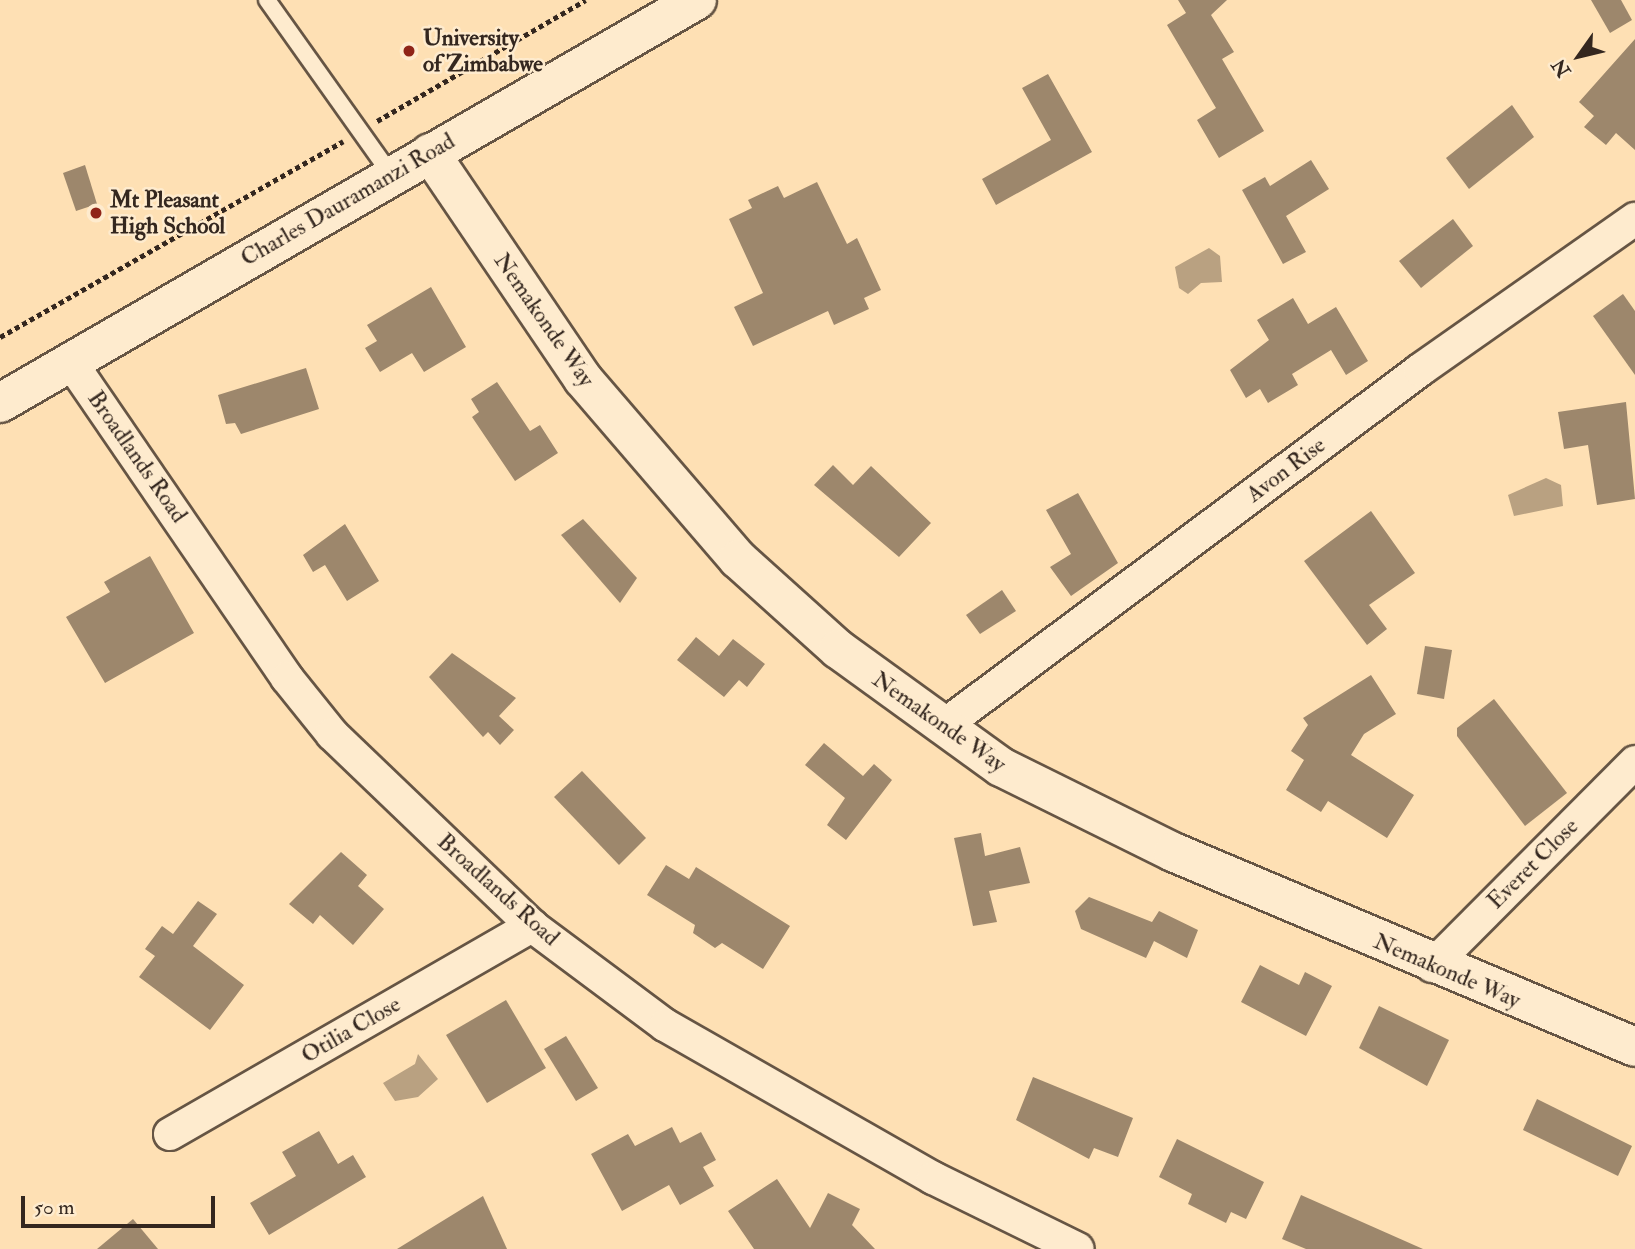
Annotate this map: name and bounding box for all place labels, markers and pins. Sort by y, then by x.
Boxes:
place label: University of Zimbabwe [423,24,543,78]
marker: University of Zimbabwe [401,43,417,59]
place label: Mt Pleasant High School [110,186,225,240]
marker: Mt Pleasant High School [88,205,104,221]

